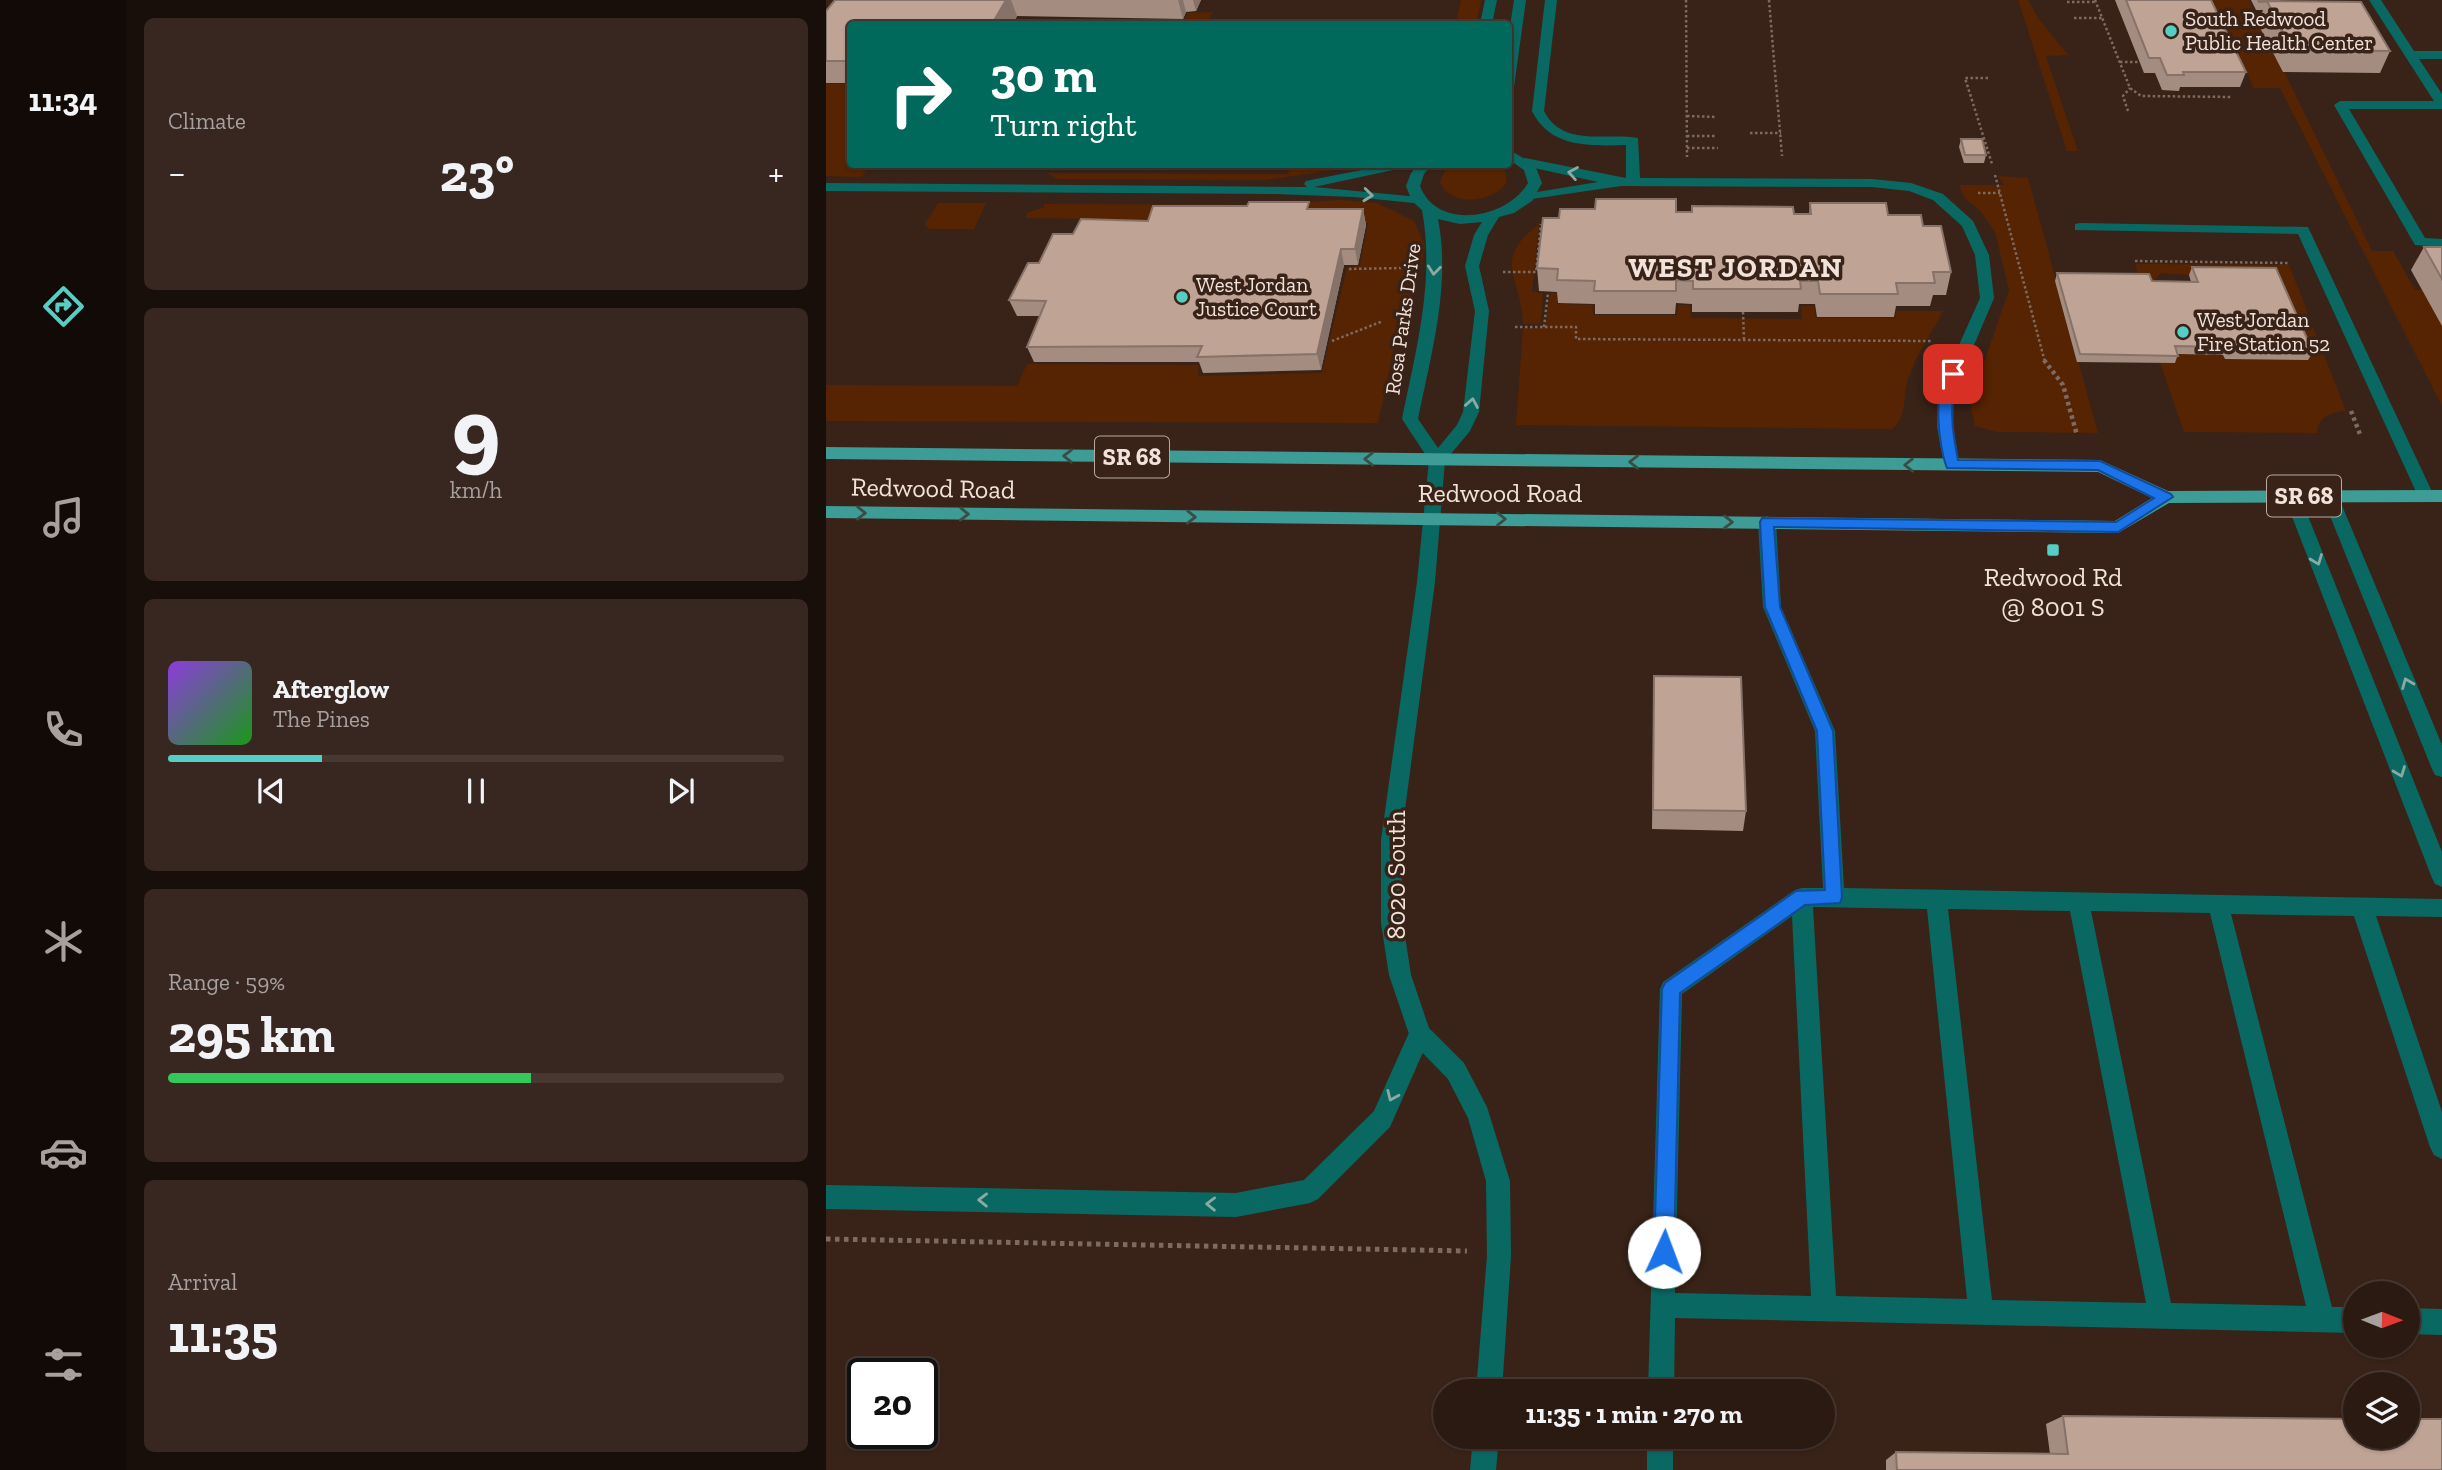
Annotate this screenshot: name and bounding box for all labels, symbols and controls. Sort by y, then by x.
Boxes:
place label: South Redwood Public Health Center [2185,6,2373,55]
marker: South Redwood Public Health Center [2163,23,2179,39]
text: 30 m [990,46,1096,105]
icon: right [875,49,966,140]
text: 11:34 [28,81,98,119]
text: Turn right [990,106,1137,144]
text: Climate [168,107,246,135]
text: 23° [440,142,514,204]
text: − [168,150,186,196]
text: + [768,150,784,196]
one-way arrow [1567,166,1579,181]
one-way arrow [1363,187,1374,202]
street label: Rosa Parks Drive [1380,241,1426,396]
district label: WEST JORDAN [1629,251,1843,284]
one-way arrow [1426,264,1441,276]
place label: West Jordan Justice Court [1196,272,1317,321]
icon: directions [39,282,88,331]
marker: West Jordan Justice Court [1174,289,1190,305]
place label: West Jordan Fire Station 52 [2197,307,2330,356]
marker: West Jordan Fire Station 52 [2175,324,2191,340]
pin [1923,344,1983,404]
icon: arrive [1934,355,1972,393]
text: 9 [452,376,500,485]
one-way arrow [1464,397,1479,409]
road number: SR 68 [1095,436,1169,478]
one-way arrow [1062,448,1073,464]
one-way arrow [1363,452,1374,467]
one-way arrow [1628,454,1638,470]
one-way arrow [1903,457,1914,472]
street label: Redwood Road [851,471,1015,505]
text: km/h [450,476,502,504]
road number: SR 68 [2267,476,2341,516]
street label: Redwood Road [1418,477,1582,509]
icon: music [39,493,88,542]
one-way arrow [856,505,866,521]
one-way arrow [959,506,969,522]
one-way arrow [1186,509,1197,524]
one-way arrow [1496,511,1506,527]
one-way arrow [1723,514,1734,529]
marker: Redwood Rd @ 8001 S [2045,542,2061,558]
one-way arrow [2308,553,2322,565]
place label: Redwood Rd @ 8001 S [1984,561,2122,623]
text: Afterglow [273,673,389,705]
one-way arrow [2401,678,2415,691]
icon: phone [39,705,88,754]
text: The Pines [273,705,370,733]
one-way arrow [2391,765,2405,777]
icon: previous [252,772,290,810]
icon: pause [457,772,495,810]
icon: next [662,772,700,810]
street label: 8020 South [1380,810,1412,940]
icon: climate [39,917,88,966]
text: Range · 59% [168,968,285,996]
text: 295 km [168,1003,335,1065]
one-way arrow [1386,1089,1400,1101]
icon: car [39,1128,88,1177]
one-way arrow [977,1192,988,1208]
one-way arrow [1205,1196,1215,1212]
position arrow [1627,1215,1701,1289]
text: Arrival [168,1268,237,1296]
north arrow [2343,1281,2420,1358]
map controls [2343,1281,2420,1449]
text: 11:35 [168,1303,278,1365]
icon: filters [39,1340,88,1389]
speed limit sign: 20 [847,1358,938,1449]
button: layers [2343,1372,2420,1449]
text: 11:35 · 1 min · 270 m [1525,1398,1743,1430]

